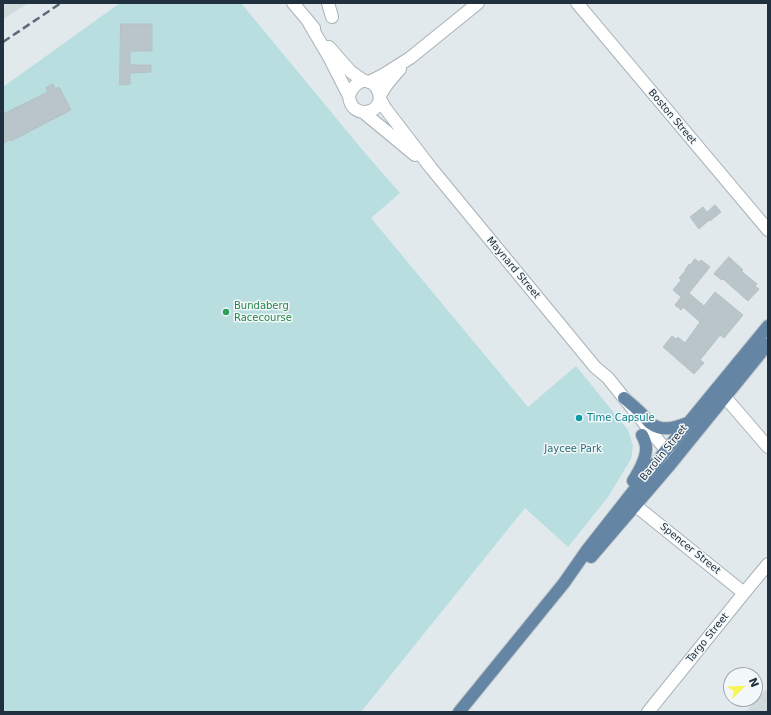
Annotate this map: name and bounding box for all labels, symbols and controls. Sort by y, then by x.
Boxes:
street label: Boston Street [646,87,698,147]
street label: Maynard Street [484,235,542,301]
place label: Bundaberg Racecourse [234,300,292,324]
marker: Bundaberg Racecourse [221,307,231,317]
place label: Time Capsule [587,412,655,424]
marker: Time Capsule [574,413,584,423]
street label: Barolin Street [638,423,690,483]
park label: Jaycee Park [544,443,602,455]
street label: Spencer Street [657,521,723,577]
street label: Targo Street [684,611,732,665]
north arrow [723,667,763,707]
text: N [746,676,761,689]

